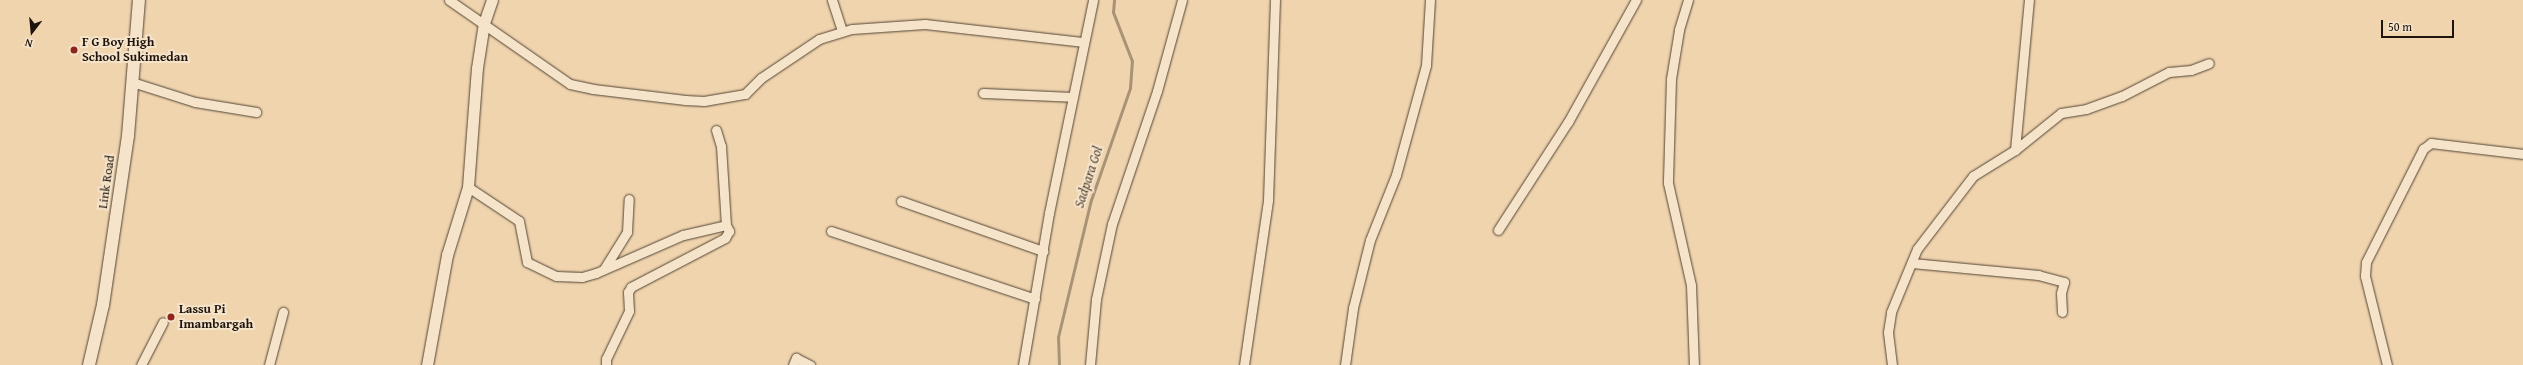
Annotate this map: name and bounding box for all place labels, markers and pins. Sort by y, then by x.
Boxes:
place label: F G Boy High School Sukimedan [82,35,188,66]
marker: F G Boy High School Sukimedan [69,45,79,55]
place label: Lassu Pi Imambargah [179,302,253,333]
marker: Lassu Pi Imambargah [166,312,176,322]

